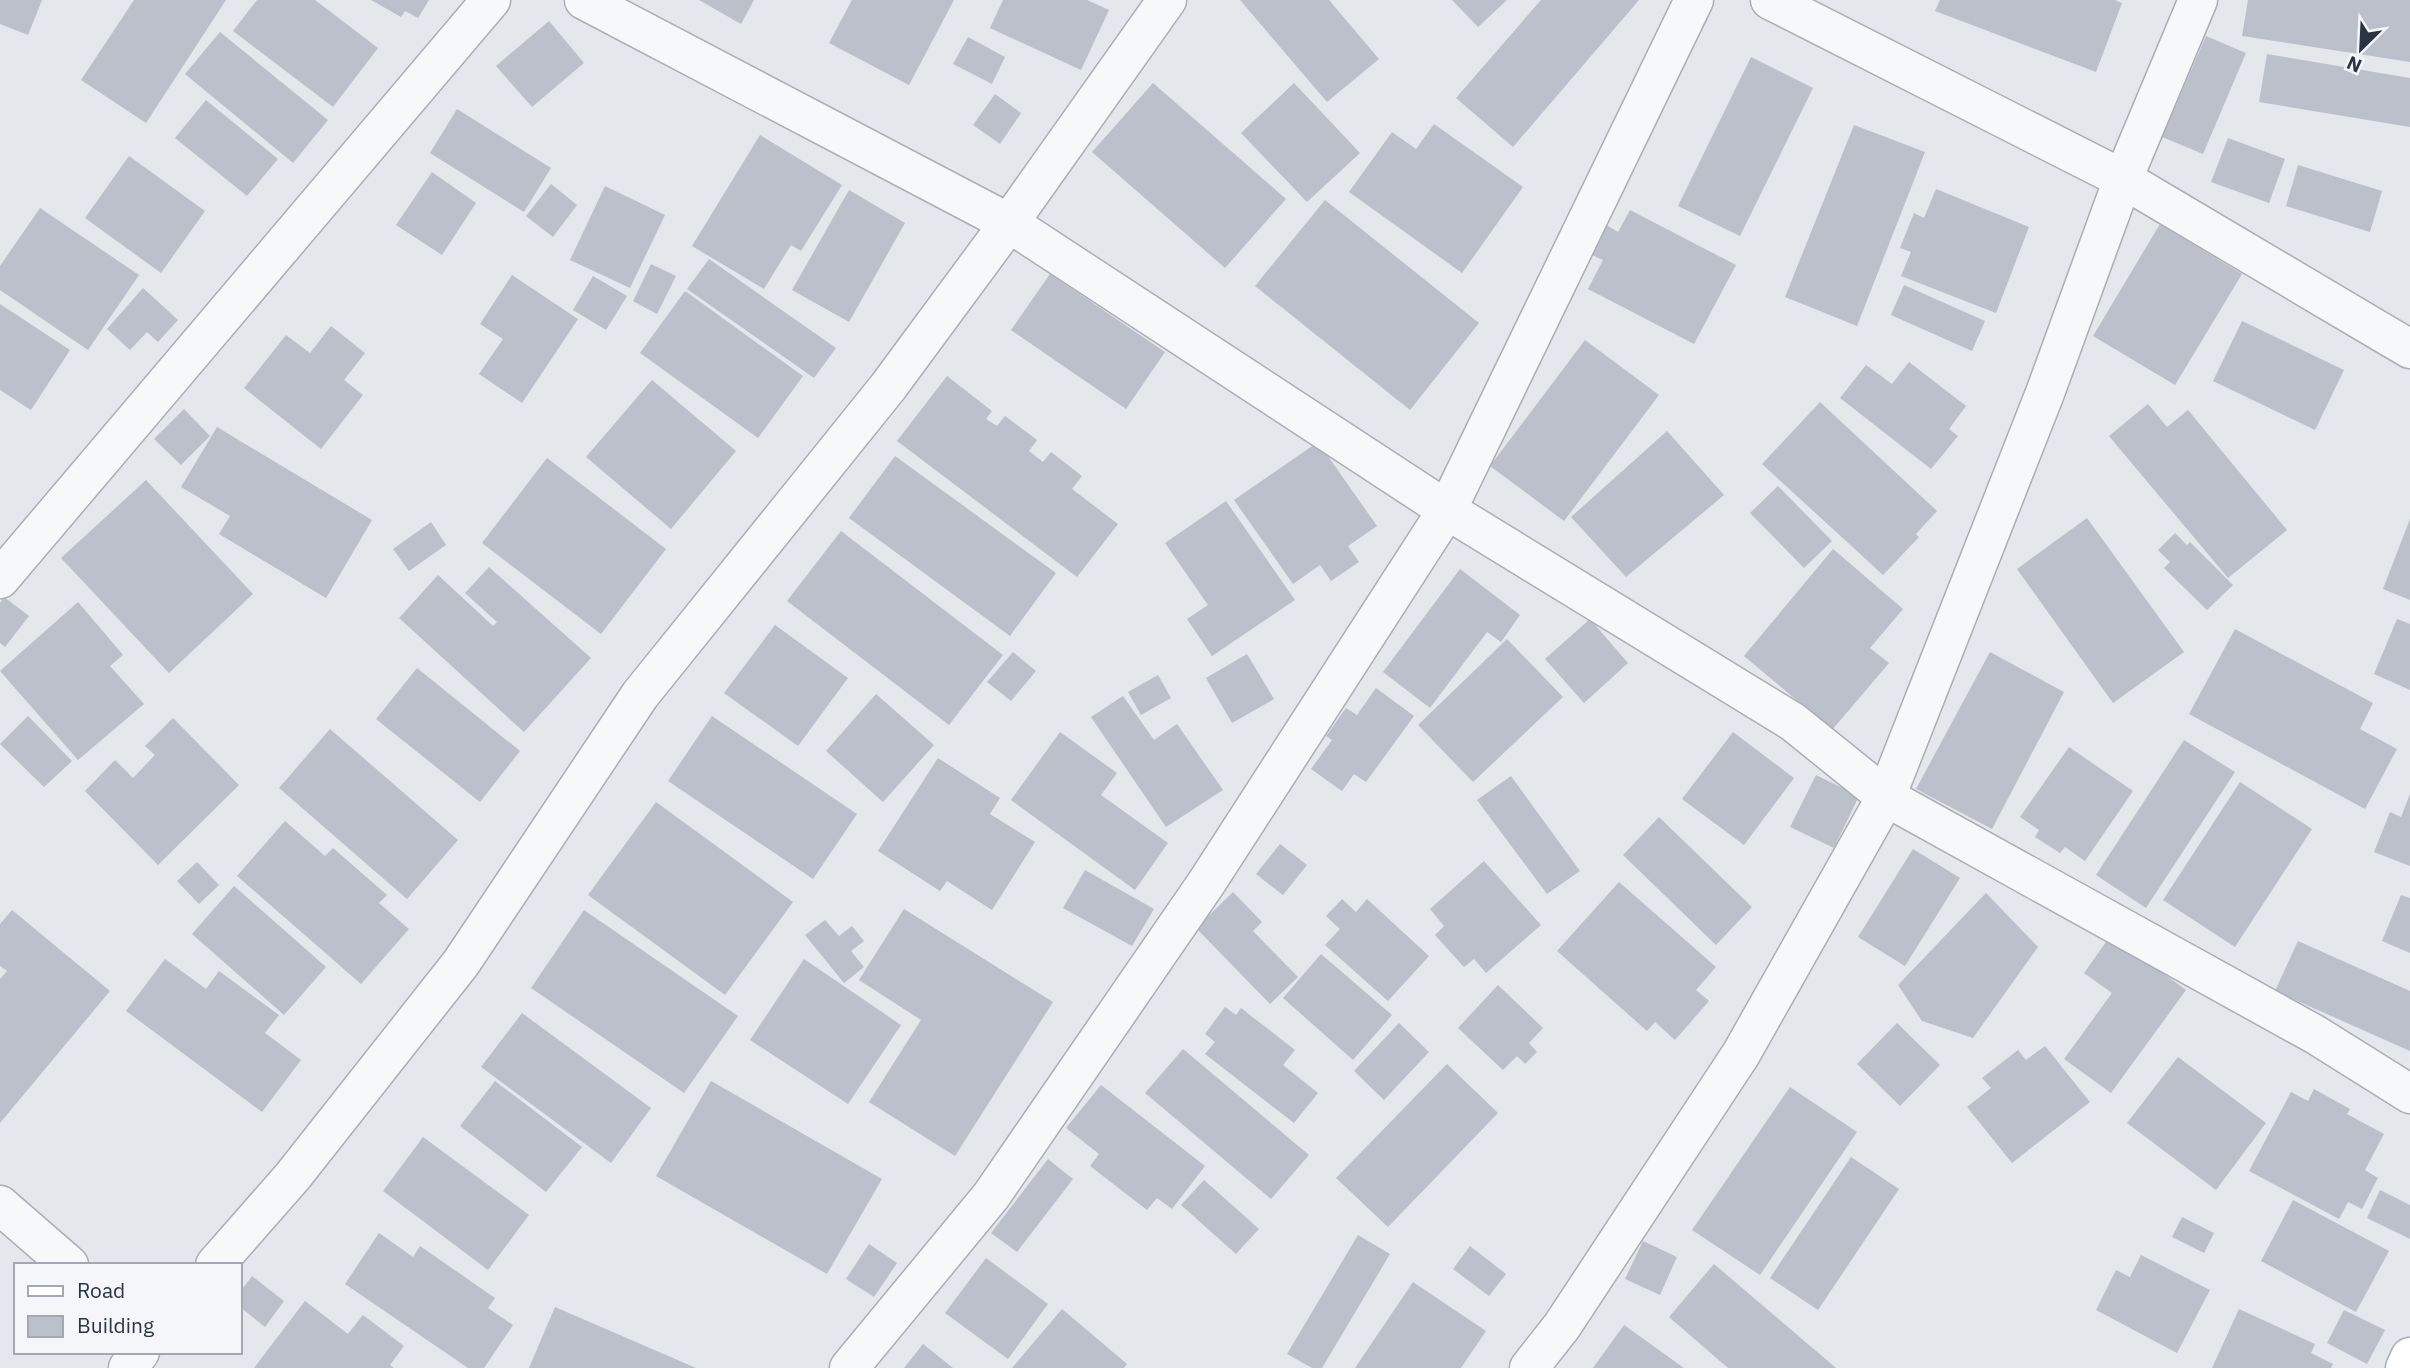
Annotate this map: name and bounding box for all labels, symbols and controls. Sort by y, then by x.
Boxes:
north arrow [2326,14,2396,84]
text: N [2343,51,2365,78]
legend [14,1263,242,1354]
text: Road [77,1276,125,1304]
text: Building [77,1311,154,1339]

